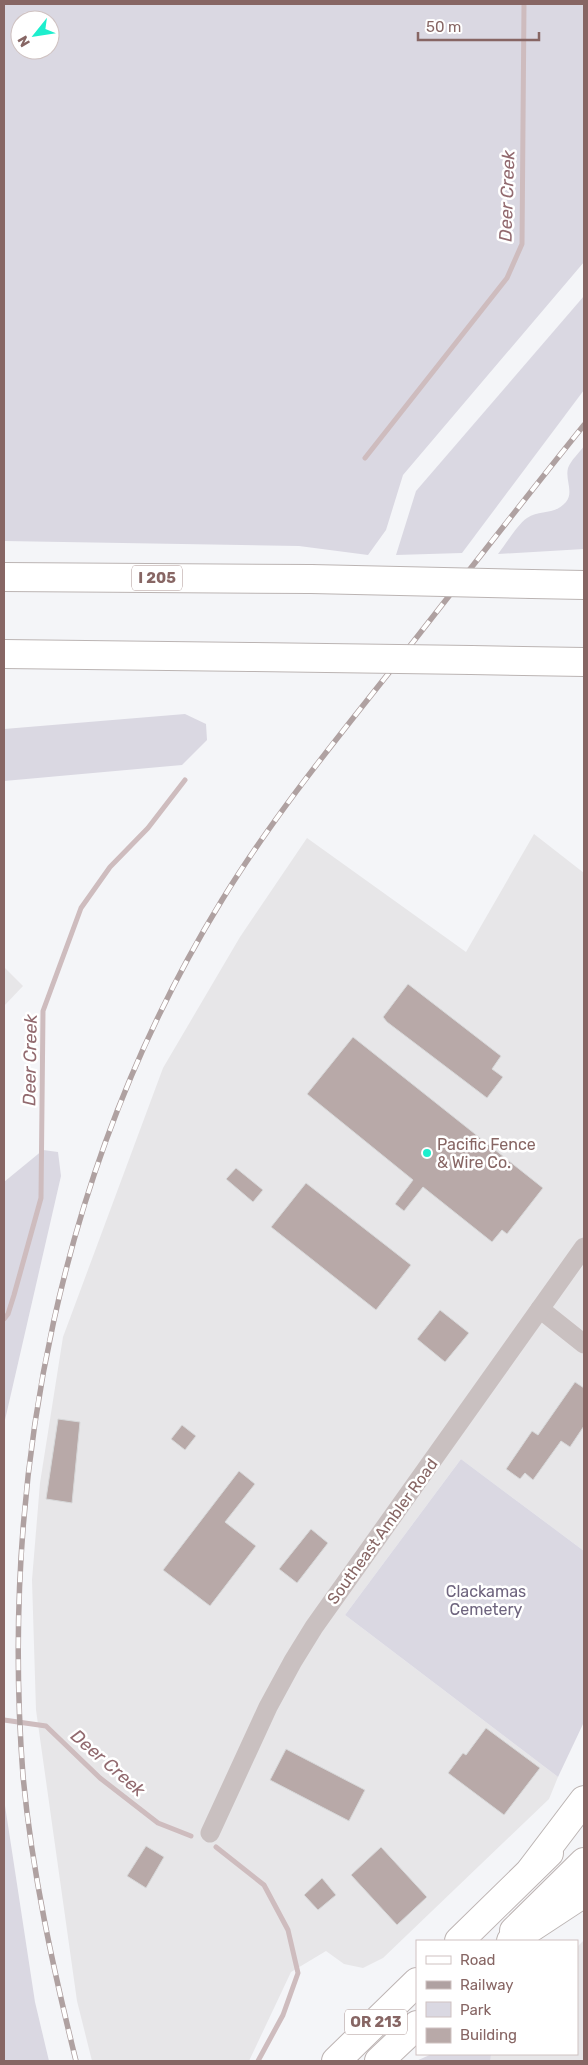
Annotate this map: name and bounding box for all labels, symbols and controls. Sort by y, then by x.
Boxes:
north arrow [10,10,60,60]
scale bar [418,10,539,42]
text: 50 m [426,18,461,36]
text: N [14,33,34,50]
water label: Deer Creek [494,149,520,242]
road number: I 205 [132,566,182,590]
water label: Deer Creek [18,1013,42,1106]
place label: Pacific Fence & Wire Co. [437,1135,536,1172]
marker: Pacific Fence & Wire Co. [421,1147,433,1159]
street label: Southeast Ambler Road [323,1455,442,1608]
park label: Clackamas Cemetery [446,1582,526,1619]
water label: Deer Creek [66,1725,150,1802]
legend [416,1940,578,2055]
text: Road [460,1951,496,1969]
text: Railway [460,1976,514,1994]
text: Park [460,2001,491,2019]
road number: OR 213 [345,2010,407,2034]
text: Building [460,2026,517,2044]

